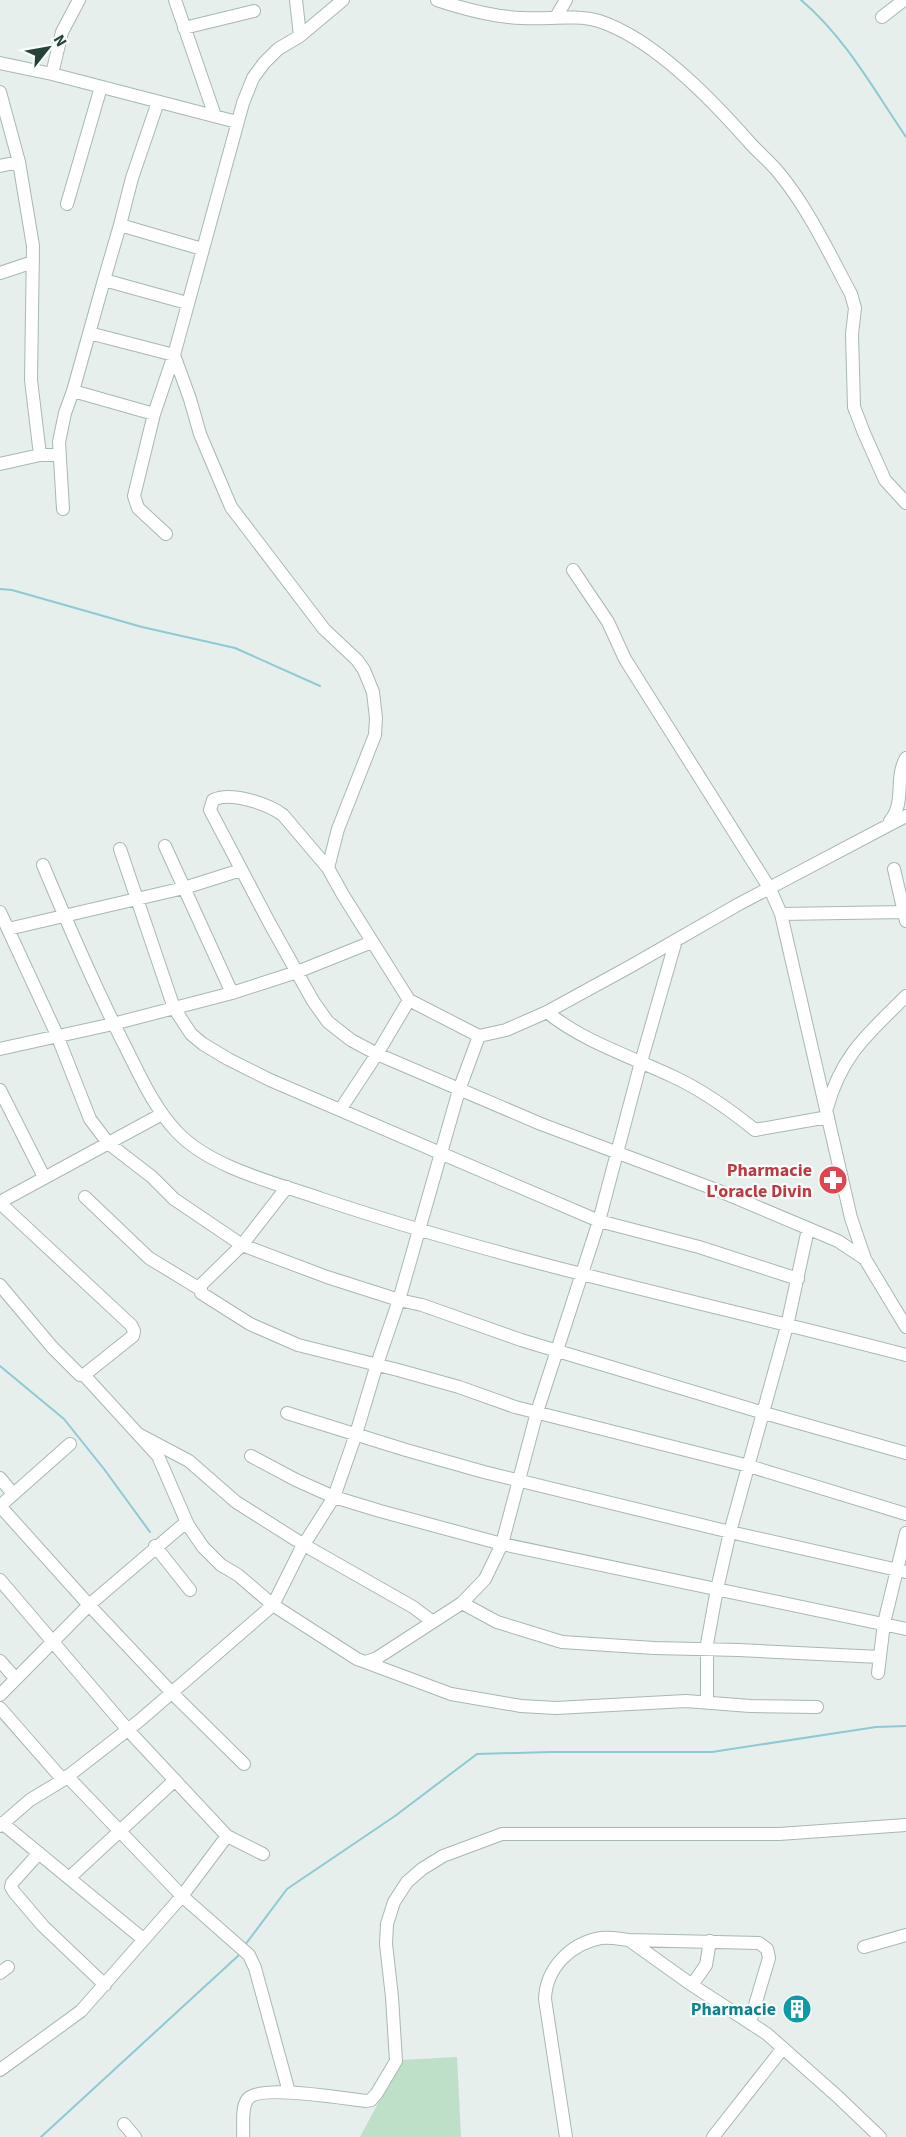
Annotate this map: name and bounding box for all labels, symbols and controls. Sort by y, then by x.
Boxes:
north arrow [18,18,78,78]
text: N [48,31,72,51]
place label: Pharmacie L'oracle Divin [706,1158,812,1204]
pharmacy icon: Pharmacie L'oracle Divin [817,1164,849,1196]
building icon: Pharmacie [781,1993,813,2025]
place label: Pharmacie [691,1997,776,2022]

